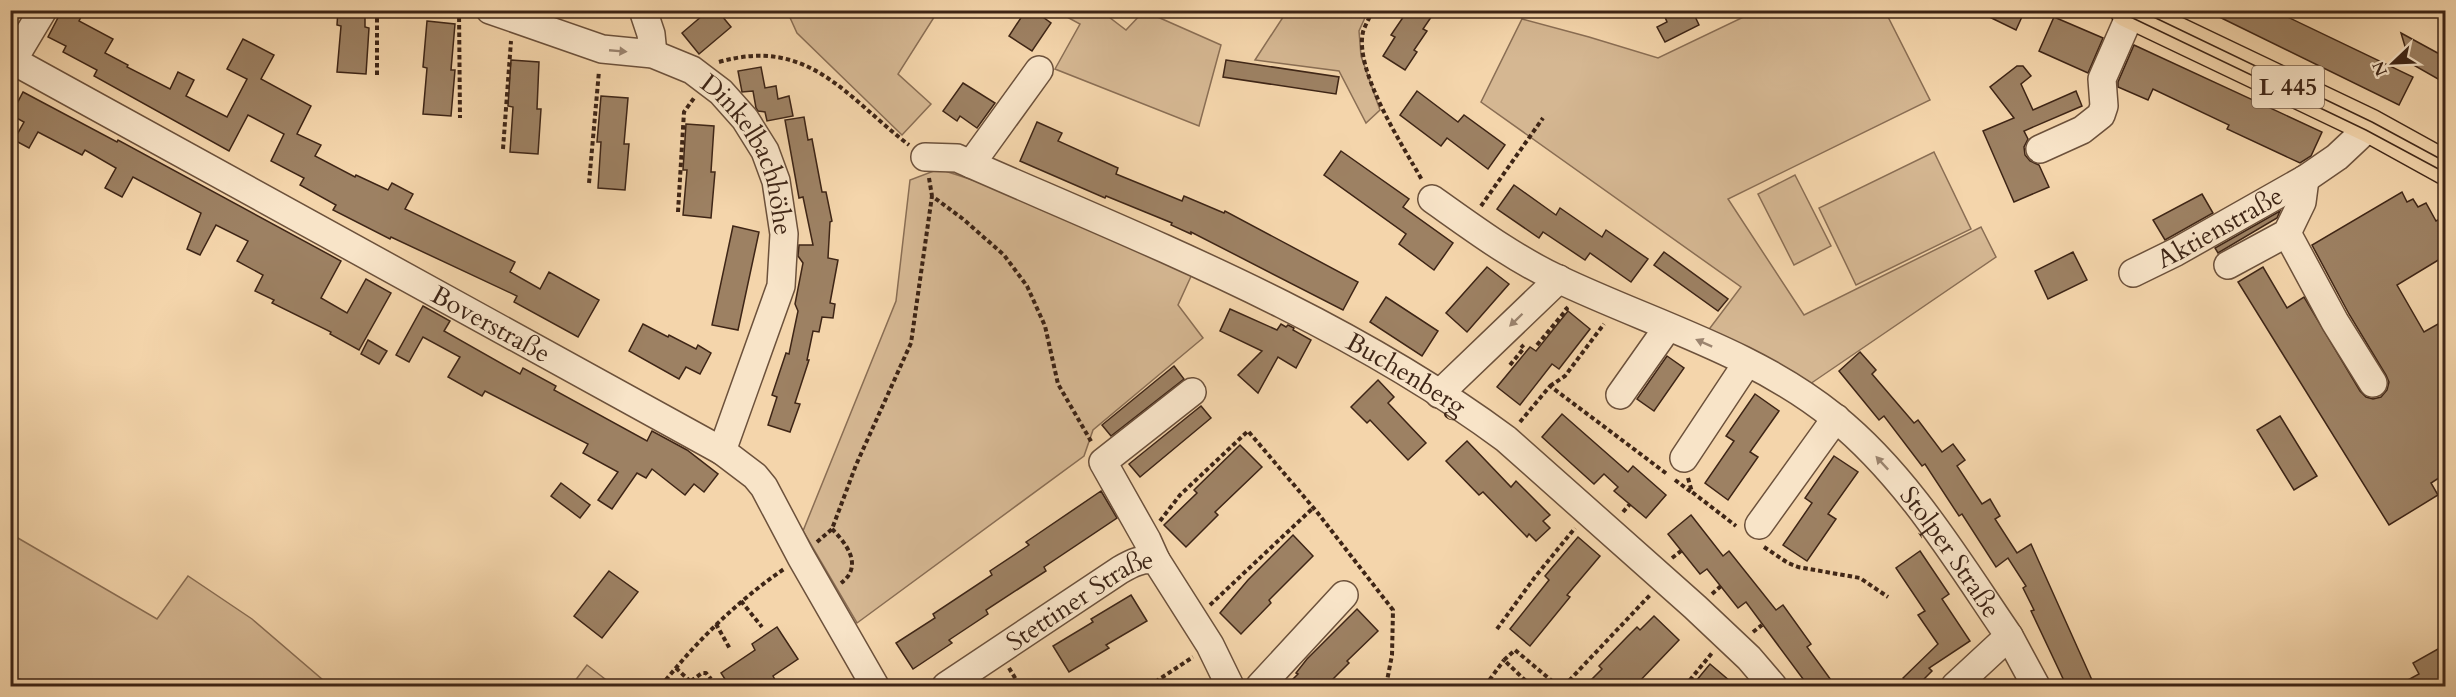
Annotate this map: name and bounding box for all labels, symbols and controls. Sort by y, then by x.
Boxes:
north arrow [2363,33,2423,93]
one-way arrow [609,46,628,56]
text: N [2367,58,2393,79]
street label: Dinkelbachhöhe [693,66,801,238]
road number: L 445 [2252,66,2324,108]
street label: Aktienstraße [2151,178,2289,277]
street label: Boverstraße [425,277,557,371]
one-way arrow [1510,312,1524,326]
street label: Buchenberg [1340,324,1473,424]
one-way arrow [1696,339,1713,348]
one-way arrow [1876,456,1889,471]
street label: Stolper Straße [1892,479,2009,625]
street label: Stettiner Straße [999,542,1154,659]

